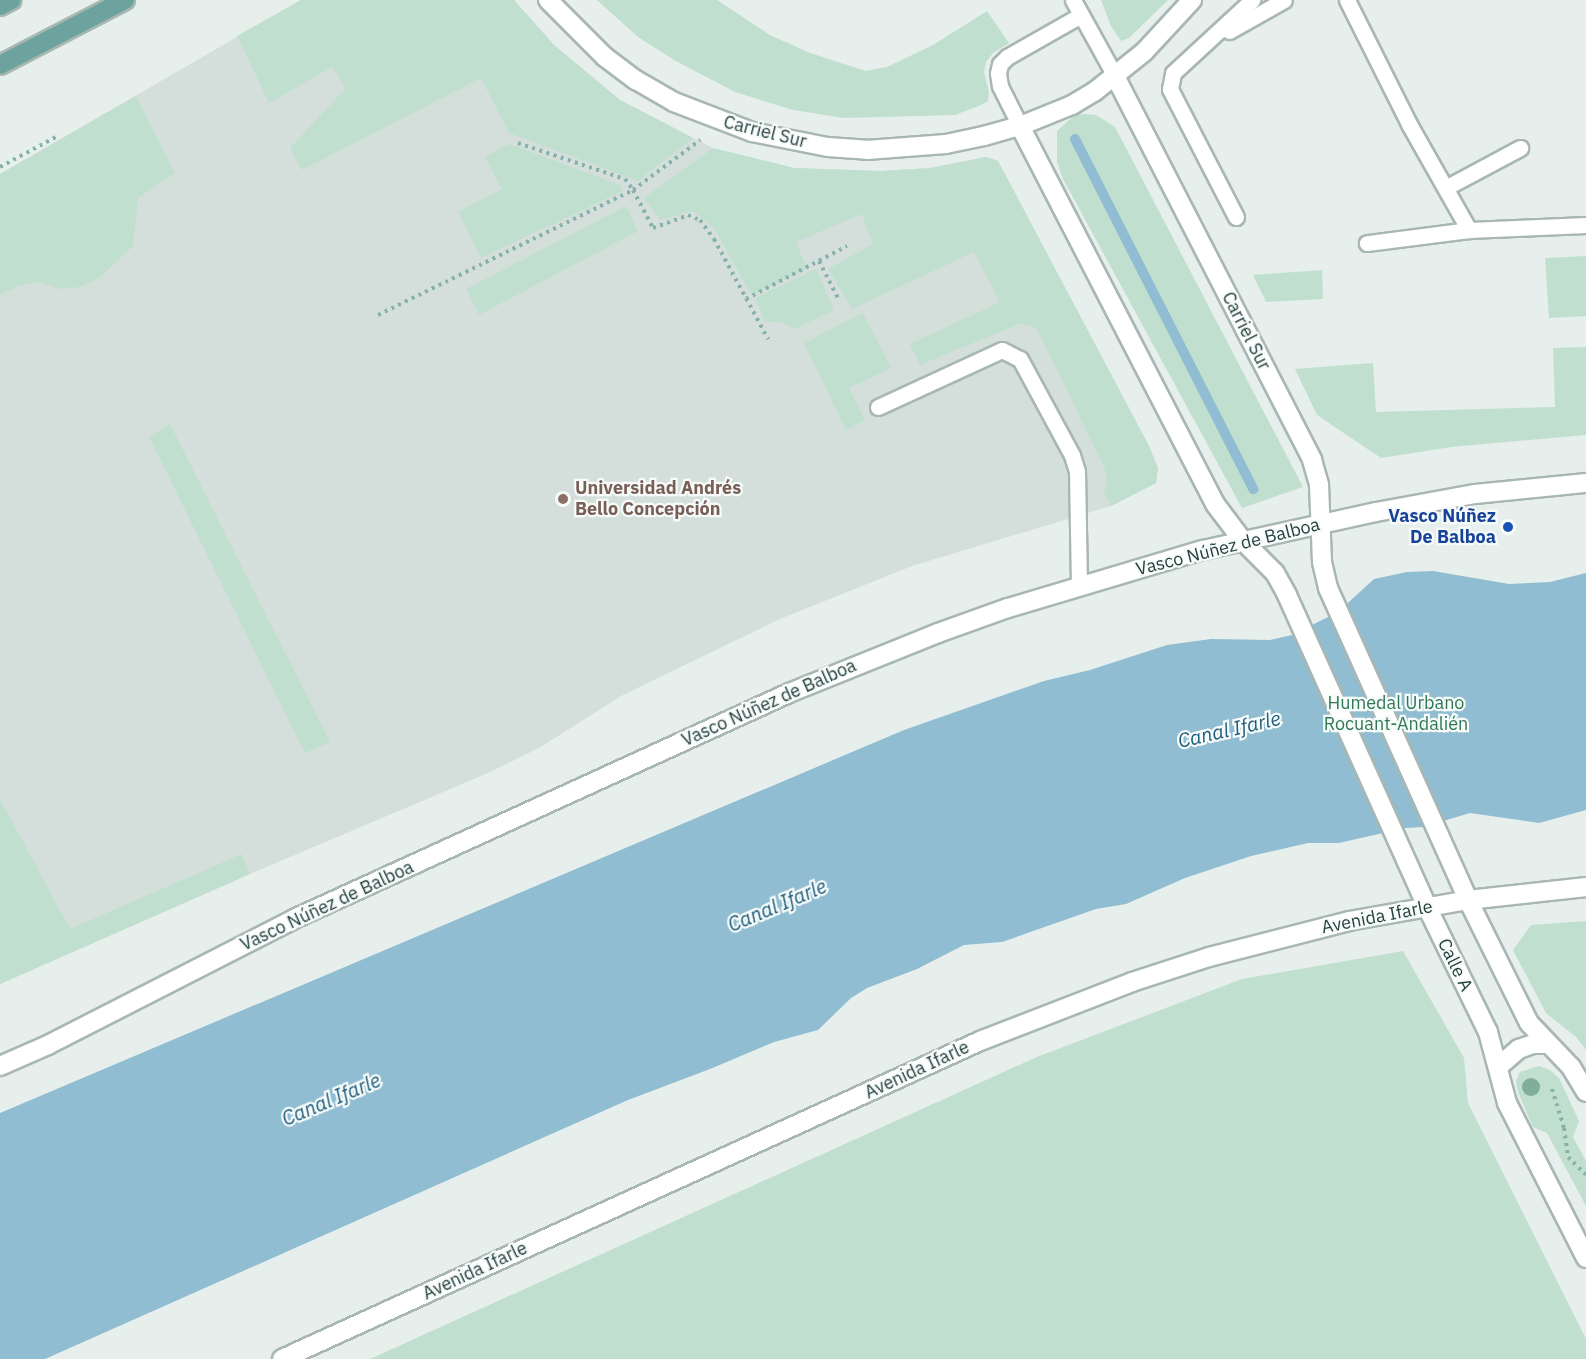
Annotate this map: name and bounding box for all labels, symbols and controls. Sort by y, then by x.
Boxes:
street label: Carriel Sur [721,111,809,153]
street label: Carriel Sur [1217,288,1275,374]
place label: Universidad Andrés Bello Concepción [575,478,741,520]
marker: Universidad Andrés Bello Concepción [556,492,570,506]
place label: Vasco Núñez De Balboa [1388,506,1496,548]
street label: Vasco Núñez de Balboa [1134,514,1322,580]
marker: Vasco Núñez De Balboa [1501,520,1515,534]
street label: Vasco Núñez de Balboa [678,655,860,751]
park label: Humedal Urbano Rocuant-Andalién [1324,693,1468,736]
water label: Canal Ifarle [1175,706,1283,752]
street label: Vasco Núñez de Balboa [237,856,417,956]
water label: Canal Ifarle [724,873,830,937]
street label: Avenida Ifarle [1320,896,1434,938]
street label: Calle A [1433,935,1477,995]
street label: Avenida Ifarle [861,1036,973,1104]
water label: Canal Ifarle [278,1067,384,1131]
street label: Avenida Ifarle [419,1237,531,1305]

